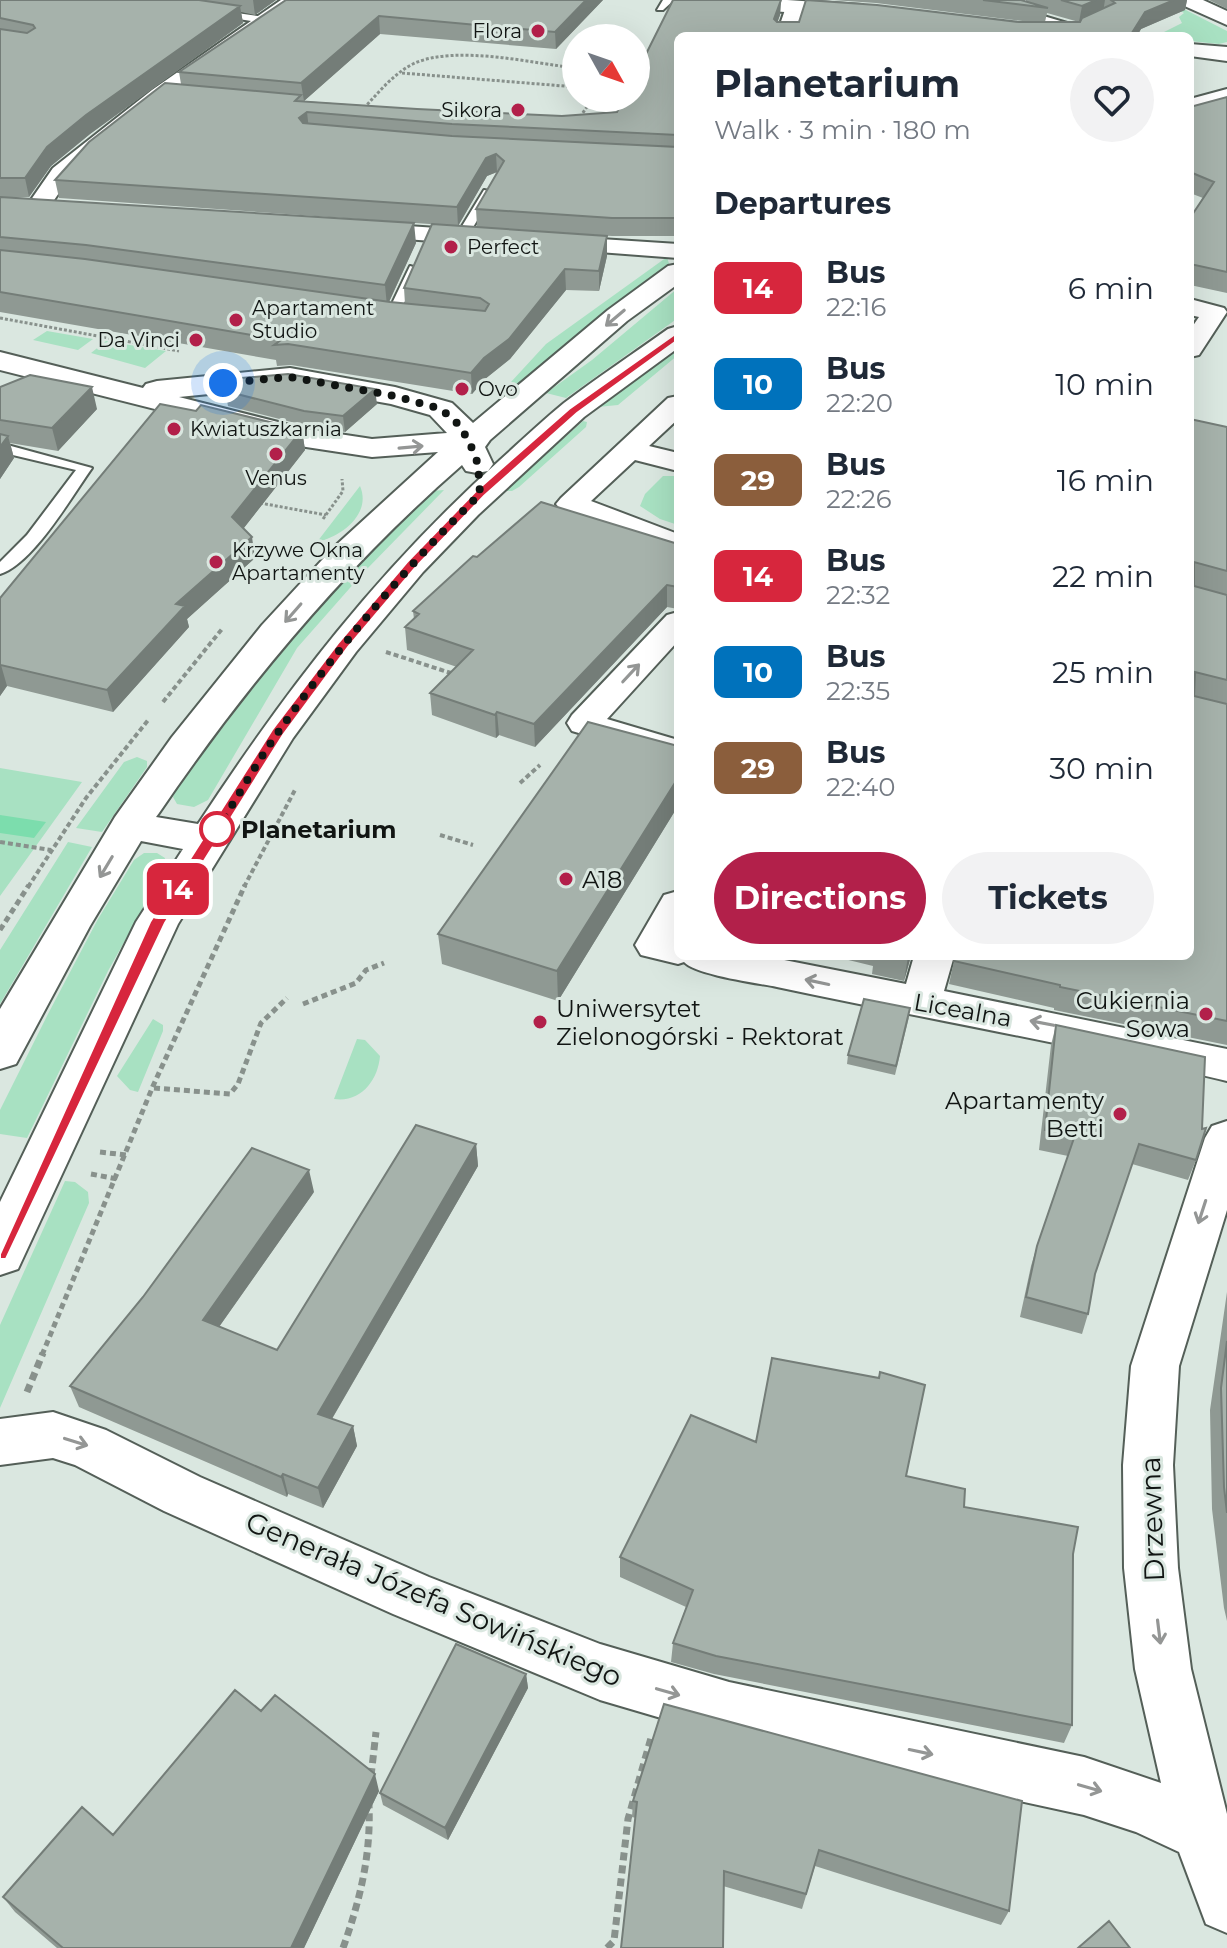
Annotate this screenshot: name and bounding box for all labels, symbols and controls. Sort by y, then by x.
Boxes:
place label: Flora [472,19,522,43]
marker: Flora [529,22,547,40]
north arrow [562,24,650,112]
map controls [562,24,650,112]
button: heart [1070,58,1154,142]
text: Planetarium [714,60,960,107]
place label: Sikora [441,98,502,122]
marker: Sikora [509,101,527,119]
text: Walk · 3 min · 180 m [714,114,971,146]
text: Departures [714,185,891,222]
place label: Perfect [467,235,539,259]
marker: Perfect [442,238,460,256]
text: Bus [826,254,886,291]
text: 6 min [1068,270,1154,307]
text: 14 [743,271,773,305]
text: 22:16 [826,291,886,323]
place label: Apartament Studio [252,296,374,343]
one-way arrow [606,309,626,327]
marker: Apartament Studio [227,311,245,329]
place label: Da Vinci [97,328,180,352]
marker: Da Vinci [187,331,205,349]
text: Bus [826,350,886,387]
your location [203,363,243,403]
text: 10 min [1055,366,1154,403]
text: 10 [743,367,773,401]
place label: Ovo [478,377,518,401]
marker: Ovo [453,380,471,398]
text: 22:20 [826,387,893,419]
place label: Kwiatuszkarnia [190,417,342,441]
marker: Kwiatuszkarnia [165,420,183,438]
one-way arrow [397,439,424,454]
marker: Venus [267,445,285,463]
text: Bus [826,446,886,483]
text: 16 min [1057,462,1154,499]
text: 29 [741,463,775,497]
place label: Venus [245,466,307,490]
text: 22:26 [826,483,892,515]
place label: Krzywe Okna Apartamenty [232,538,365,585]
text: Bus [826,542,886,579]
marker: Krzywe Okna Apartamenty [207,553,225,571]
text: 22 min [1052,558,1154,595]
text: 14 [743,559,773,593]
text: 22:32 [826,579,890,611]
one-way arrow [284,602,302,623]
text: Bus [826,638,886,675]
text: 25 min [1052,654,1154,691]
text: 10 [743,655,773,689]
one-way arrow [621,663,639,683]
text: 22:35 [826,675,890,707]
text: Bus [826,734,886,771]
text: 30 min [1049,750,1154,787]
text: 29 [741,751,775,785]
text: 22:40 [826,771,895,803]
marker: Planetarium [200,812,234,846]
place label: Planetarium [241,815,396,844]
button: Directions [714,852,926,944]
button: Tickets [942,852,1154,944]
one-way arrow [98,855,114,878]
line badge: 14 [142,863,214,915]
place label: A18 [582,865,622,894]
marker: A18 [557,870,575,888]
text: 14 [163,872,193,906]
one-way arrow [805,974,831,989]
place label: Cukiernia Sowa [1076,986,1190,1043]
street label: Licealna [912,987,1014,1033]
place label: Uniwersytet Zielonogórski - Rektorat [556,994,844,1051]
marker: Cukiernia Sowa [1197,1005,1215,1023]
marker: Uniwersytet Zielonogórski - Rektorat [531,1013,549,1031]
one-way arrow [1029,1015,1055,1030]
place label: Apartamenty Betti [945,1086,1104,1143]
marker: Apartamenty Betti [1111,1105,1129,1123]
one-way arrow [1194,1199,1209,1224]
one-way arrow [63,1435,89,1450]
street label: Drzewna [1133,1456,1171,1582]
street label: Generała Józefa Sowińskiego [241,1504,627,1694]
one-way arrow [1151,1618,1166,1645]
one-way arrow [655,1685,681,1700]
one-way arrow [908,1745,934,1760]
one-way arrow [1076,1781,1102,1796]

